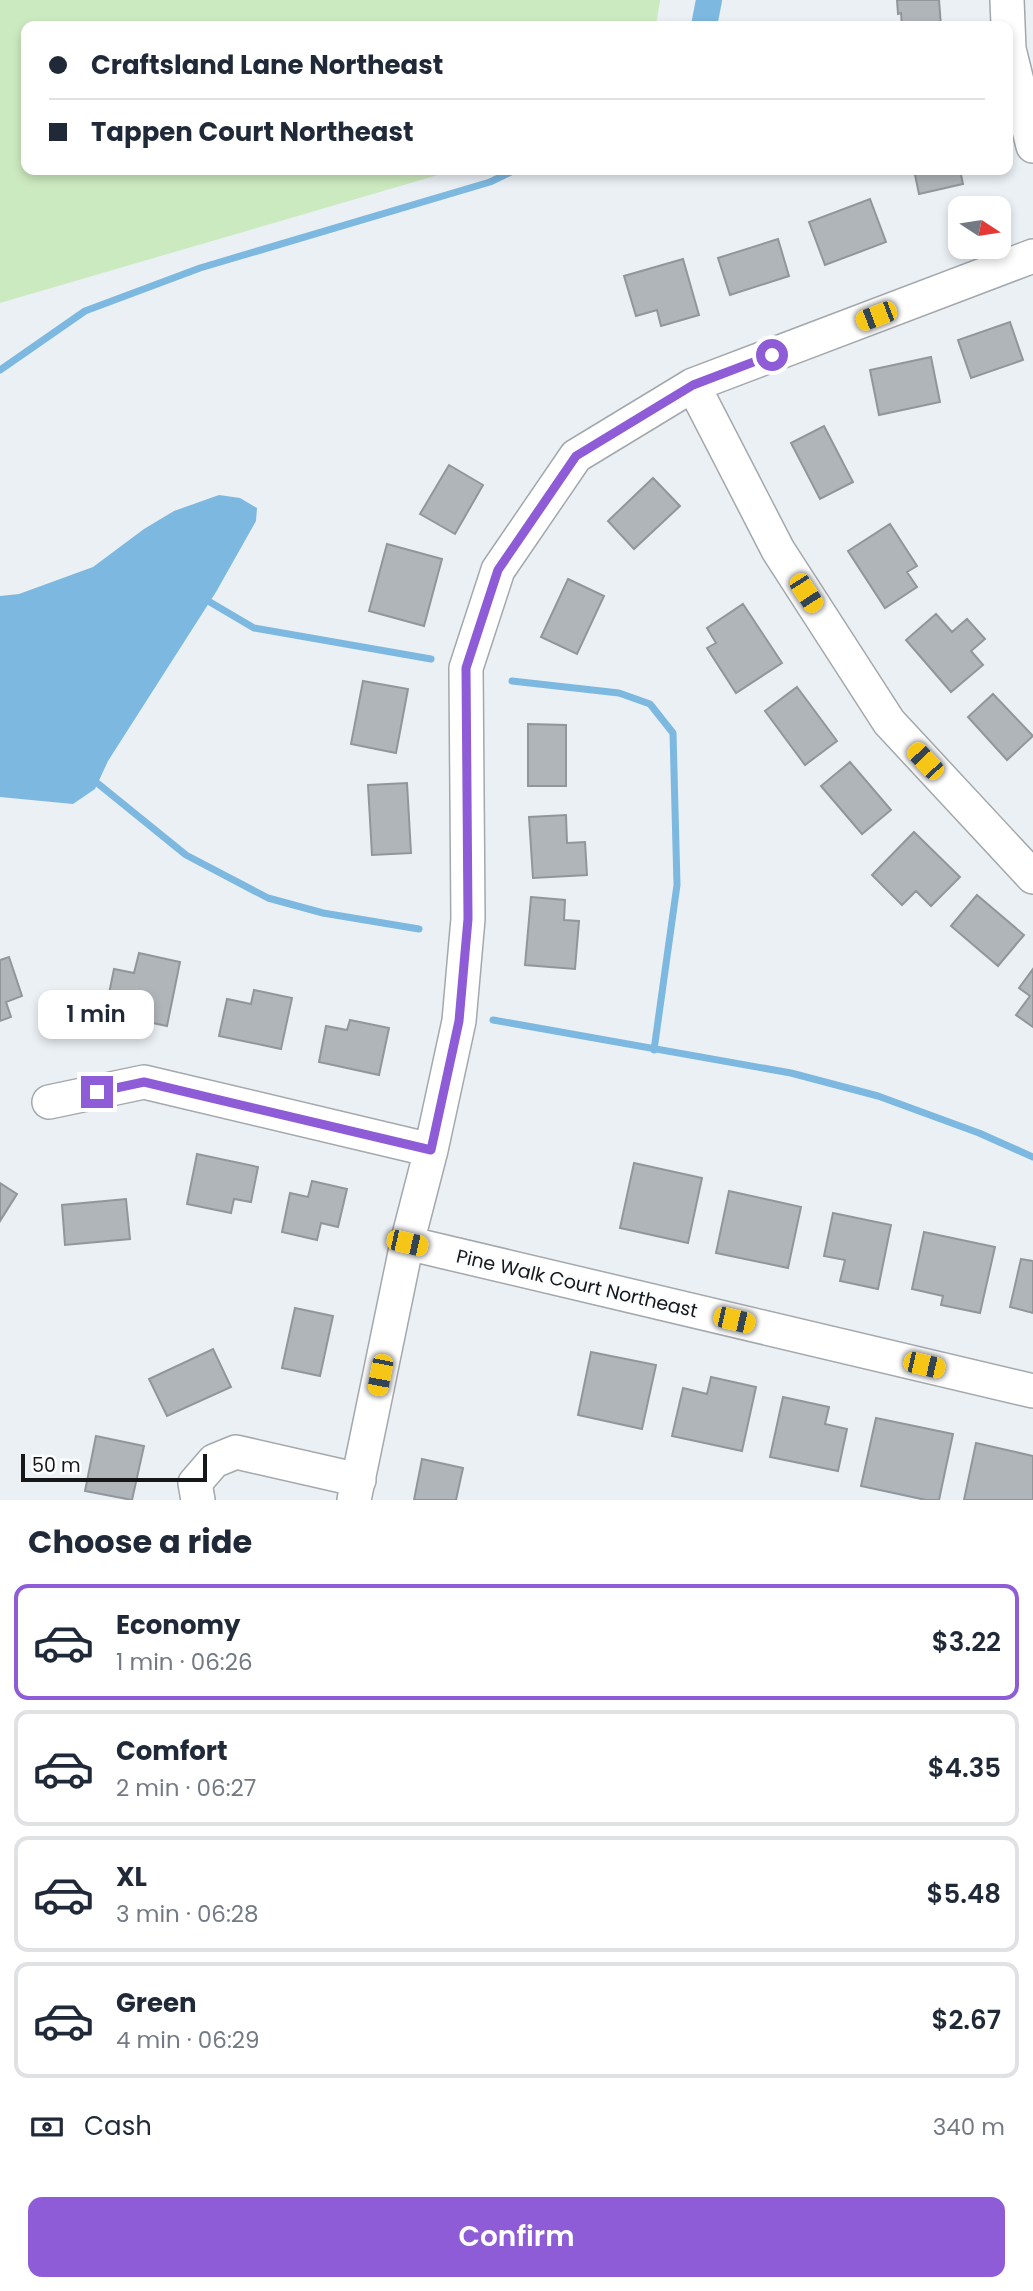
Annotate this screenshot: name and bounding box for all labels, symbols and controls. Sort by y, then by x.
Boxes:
text: Craftsland Lane Northeast [91,47,443,83]
text: Tappen Court Northeast [91,114,414,150]
north arrow [948,196,1012,259]
map controls [948,196,1011,259]
car [853,299,900,333]
route start [756,339,788,371]
car [786,570,827,616]
car [903,738,948,784]
callout: 1 min [39,990,155,1040]
text: 1 min [66,998,126,1030]
route end [81,1076,113,1108]
car [385,1228,430,1258]
street label: Pine Walk Court Northeast [454,1243,700,1324]
car [712,1305,757,1335]
car [902,1350,947,1380]
car [366,1352,395,1398]
scale bar [21,1451,206,1483]
text: 50 m [32,1452,81,1479]
text: Choose a ride [28,1519,252,1564]
text: Economy [116,1607,240,1643]
icon: car [32,1611,95,1674]
text: $3.22 [932,1624,1001,1660]
text: 1 min · 06:26 [116,1646,253,1678]
text: Comfort [116,1733,228,1769]
icon: car [32,1737,95,1800]
text: $4.35 [928,1750,1001,1786]
text: 2 min · 06:27 [116,1772,256,1804]
text: XL [116,1859,147,1895]
icon: car [32,1863,95,1926]
text: $5.48 [927,1876,1001,1912]
text: 3 min · 06:28 [116,1898,259,1930]
text: Green [116,1985,197,2021]
icon: car [32,1989,95,2052]
text: $2.67 [931,2002,1001,2038]
text: 4 min · 06:29 [116,2024,260,2056]
icon: cash [28,2108,66,2146]
text: Cash [84,2108,152,2144]
text: 340 m [933,2111,1005,2143]
button: Confirm [28,2197,1005,2277]

